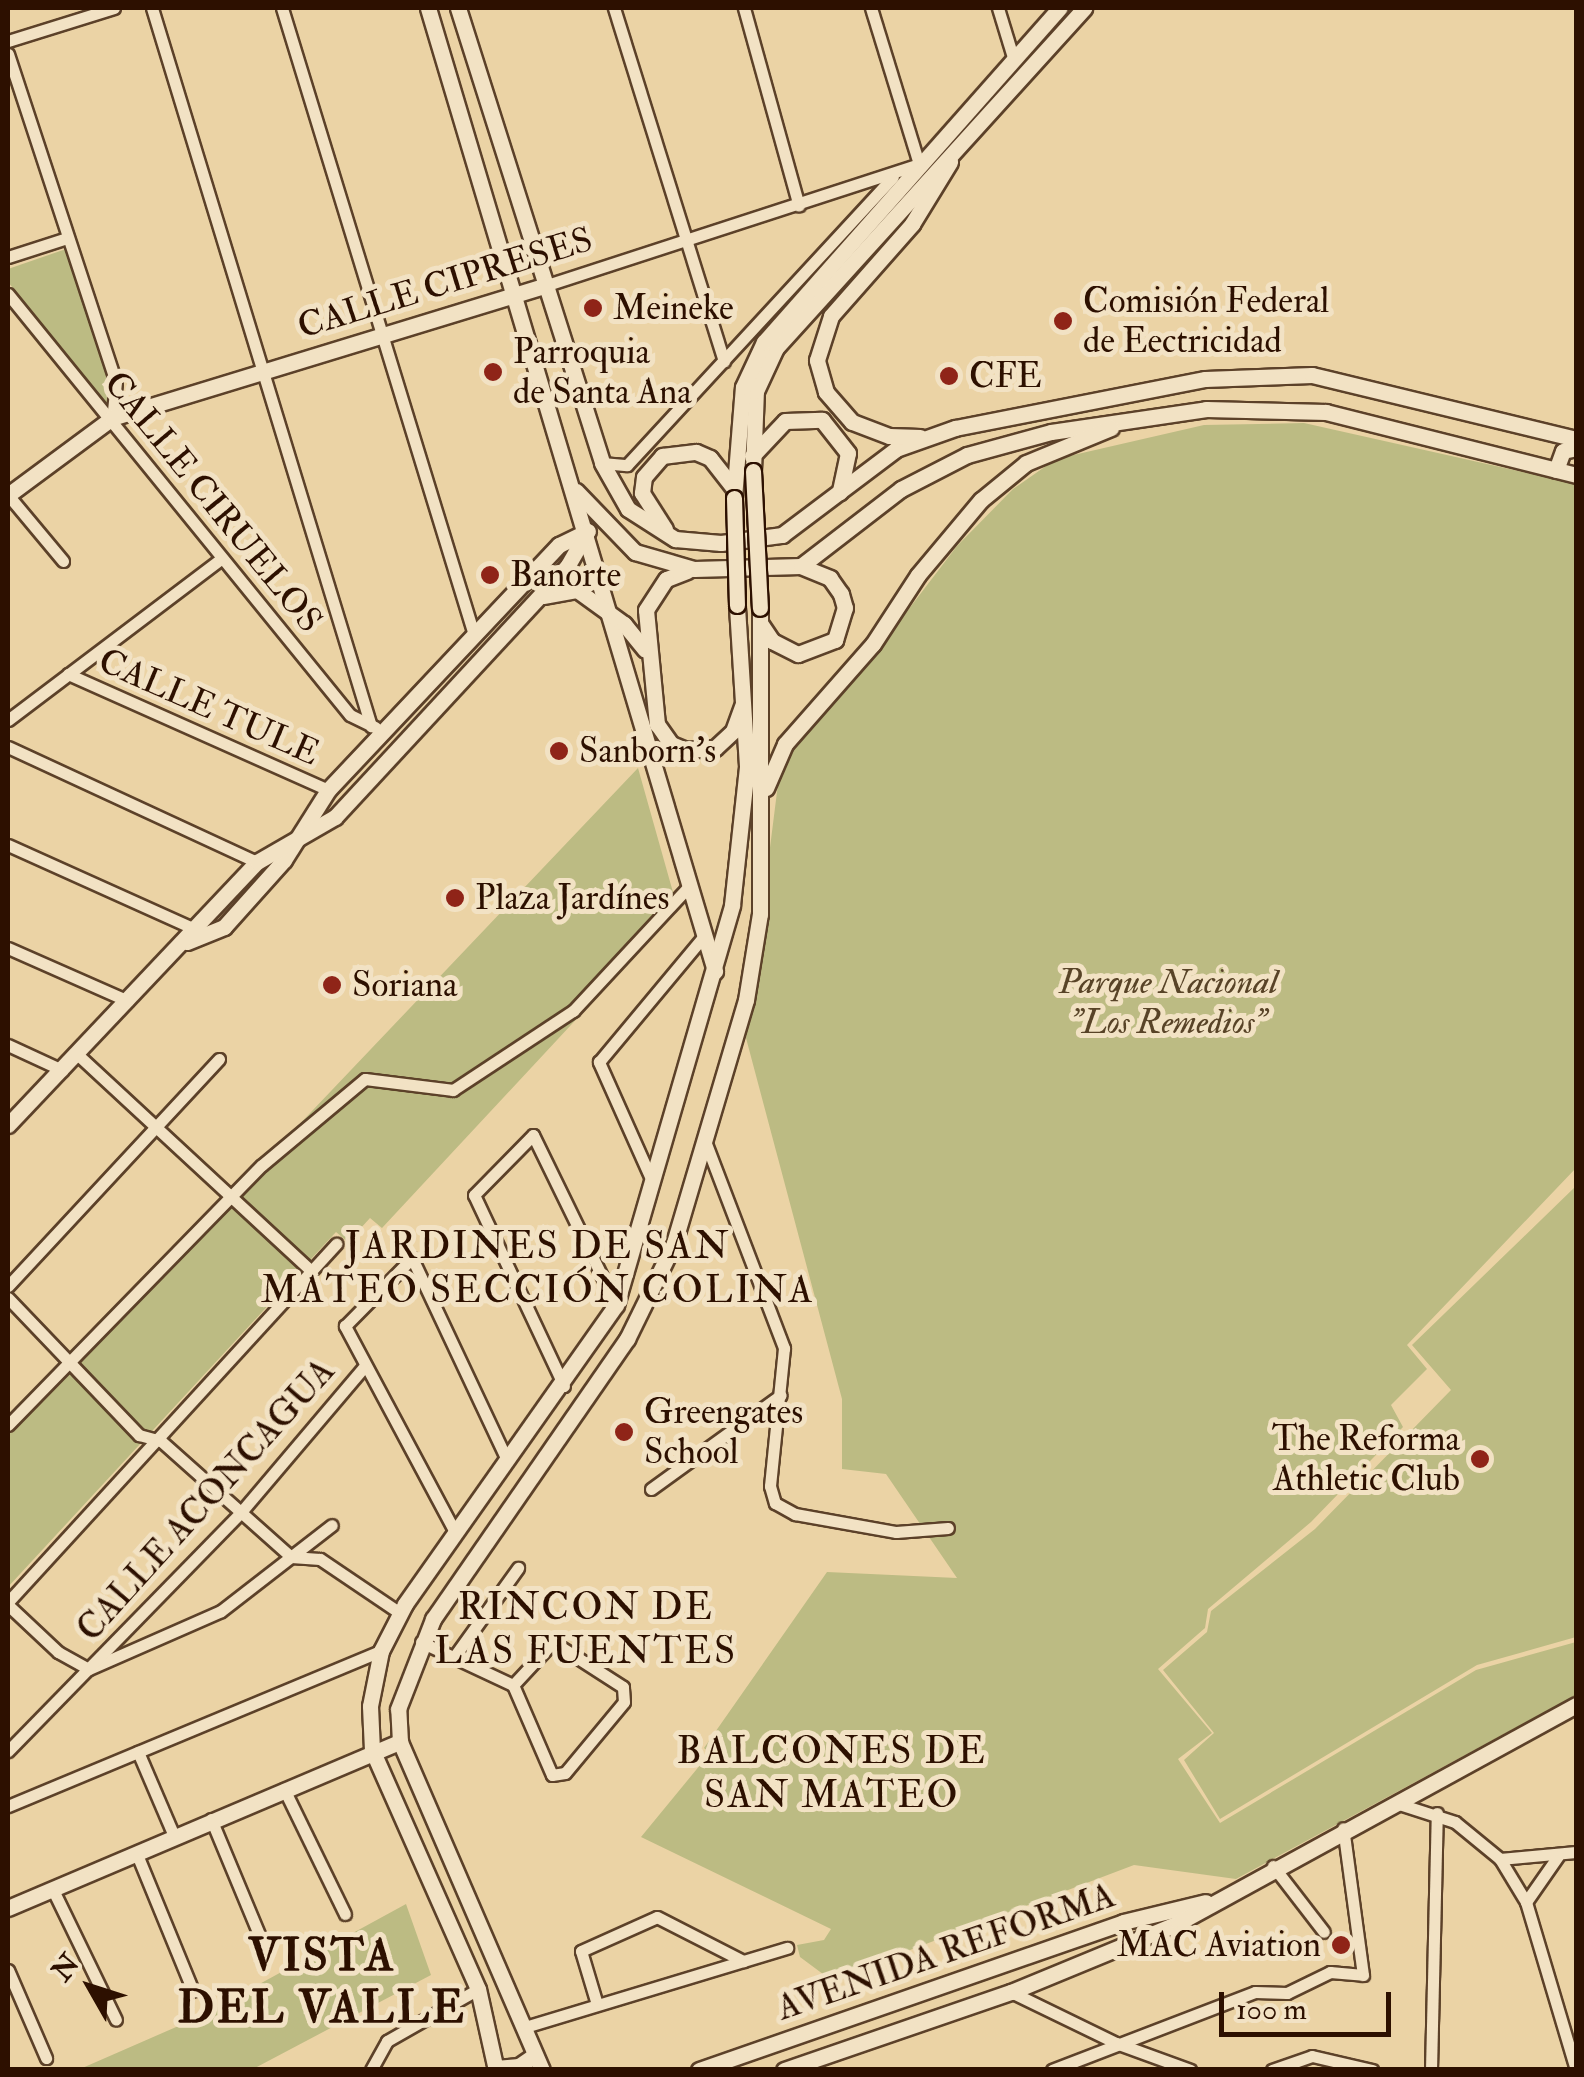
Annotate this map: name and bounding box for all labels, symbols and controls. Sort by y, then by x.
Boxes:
street label: CALLE CIPRESES [293,218,597,348]
place label: Comisión Federal de Eectricidad [1083,280,1329,362]
place label: Meineke [613,287,734,329]
marker: Meineke [582,297,604,319]
marker: Comisión Federal de Eectricidad [1052,310,1074,332]
place label: Parroquia de Santa Ana [513,331,692,413]
place label: CFE [969,355,1042,397]
marker: Parroquia de Santa Ana [482,361,504,383]
street label: CALLE CIRUELOS [95,363,331,641]
marker: CFE [938,365,960,387]
place label: Banorte [510,554,621,596]
marker: Banorte [479,564,501,586]
street label: CALLE TULE [92,640,326,774]
place label: Sanborn's [579,730,716,772]
marker: Sanborn's [548,740,570,762]
place label: Plaza Jardínes [475,877,669,919]
marker: Plaza Jardínes [444,887,466,909]
park label: Parque Nacional "Los Remedios" [1058,961,1278,1043]
place label: Soriana [352,964,457,1006]
marker: Soriana [321,974,343,996]
district label: JARDINES DE SAN MATEO SECCIÓN COLINA [261,1224,815,1314]
street label: CALLE ACONCAGUA [68,1350,344,1650]
place label: Greengates School [644,1391,803,1473]
place label: The Reforma Athletic Club [1272,1418,1460,1500]
marker: Greengates School [613,1421,635,1443]
marker: The Reforma Athletic Club [1469,1448,1491,1470]
district label: RINCON DE LAS FUENTES [434,1585,738,1675]
district label: BALCONES DE SAN MATEO [677,1729,987,1818]
street label: AVENIDA REFORMA [772,1874,1120,2030]
place label: MAC Aviation [1117,1924,1321,1966]
district label: VISTA DEL VALLE [178,1930,466,2036]
marker: MAC Aviation [1330,1934,1352,1956]
north arrow [40,1937,140,2037]
text: N [45,1947,88,1989]
scale bar [1224,1972,1396,2034]
text: 100 m [1236,1991,1307,2028]

